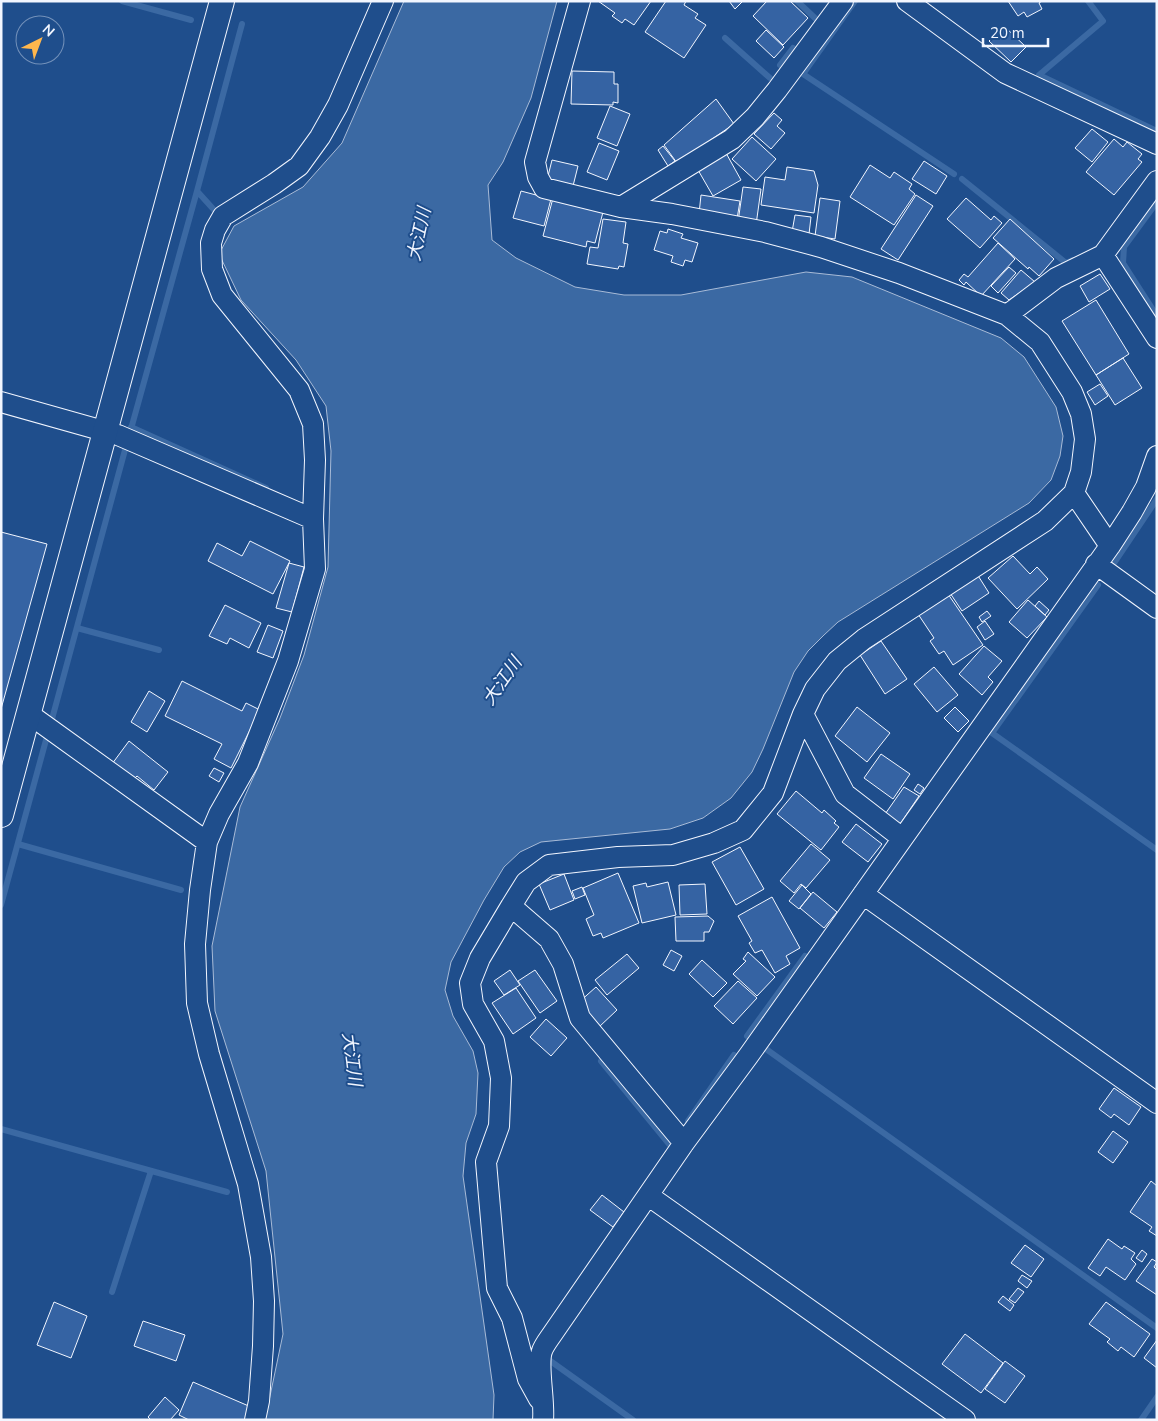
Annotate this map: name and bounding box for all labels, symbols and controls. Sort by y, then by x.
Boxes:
north arrow [15,15,65,65]
scale bar [983,15,1048,47]
text: N [38,20,59,41]
text: 20 m [990,23,1025,43]
water label: 大江川 [402,203,437,263]
water label: 大江川 [477,650,528,710]
water label: 大江川 [337,1031,367,1089]

